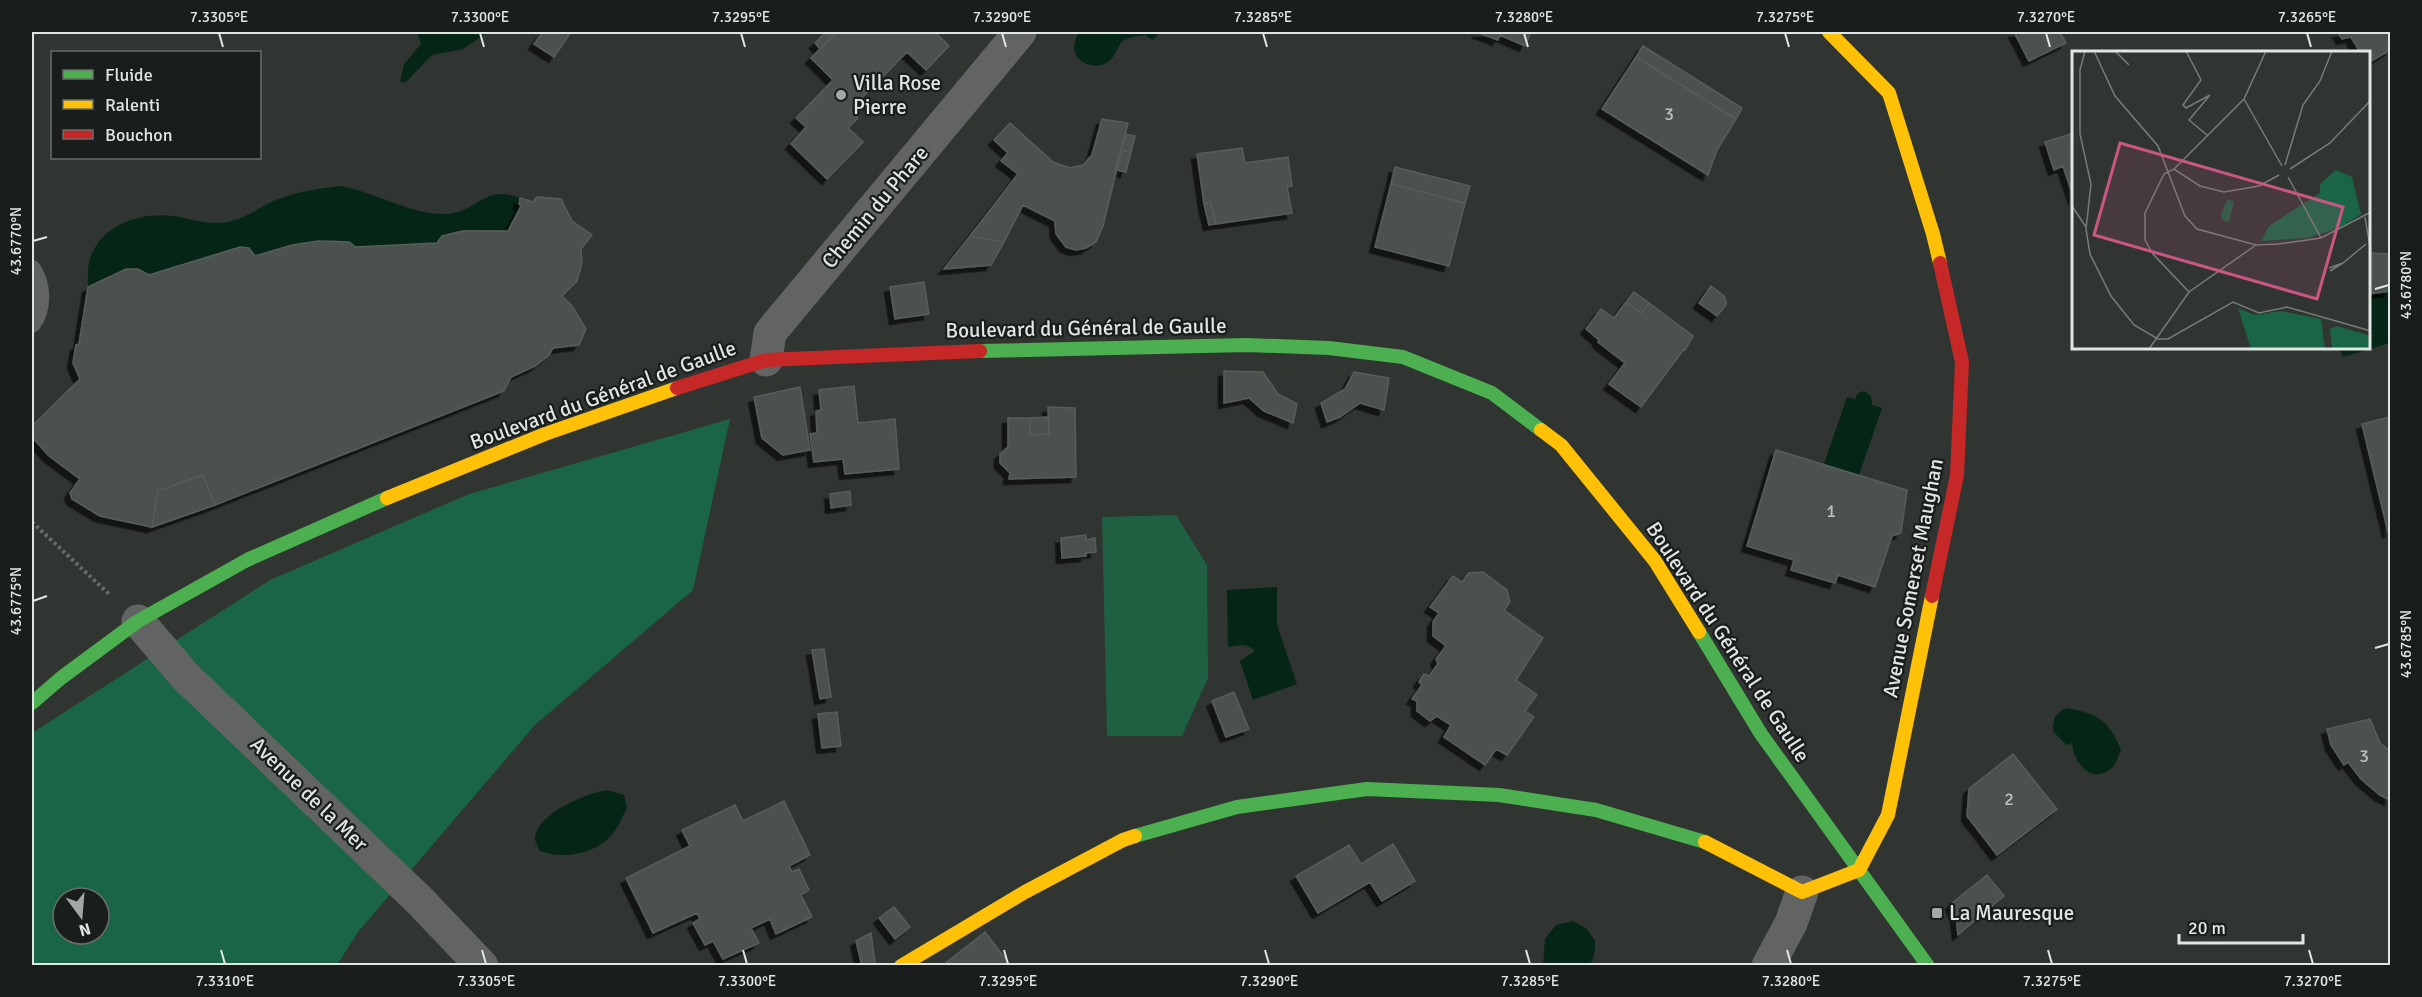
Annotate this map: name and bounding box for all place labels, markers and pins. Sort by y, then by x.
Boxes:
place label: Villa Rose Pierre [853,70,941,120]
marker: Villa Rose Pierre [834,88,848,102]
place label: La Mauresque [1949,900,2074,926]
marker: La Mauresque [1930,906,1944,920]

